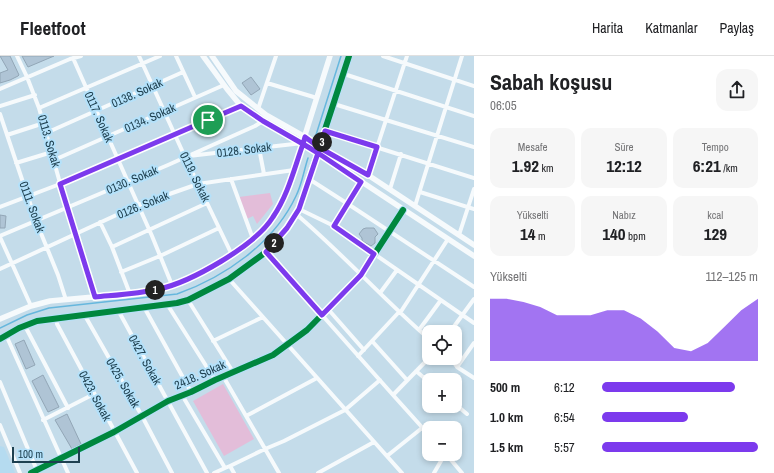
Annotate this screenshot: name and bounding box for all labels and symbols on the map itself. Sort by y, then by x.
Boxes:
street label: 0138. Sokak [109,75,165,111]
street label: 0117. Sokak [81,89,117,145]
street label: 0134. Sokak [122,100,178,136]
pin [191,103,225,137]
street label: 0113. Sokak [34,113,64,169]
pin: 3 [312,132,332,152]
street label: 0128. Sokak [216,139,272,161]
street label: 0119. Sokak [176,149,214,205]
street label: 0130. Sokak [104,162,160,198]
street label: 0111. Sokak [15,179,49,235]
street label: 0126. Sokak [115,187,171,223]
pin: 2 [264,233,284,253]
pin: 1 [145,280,165,300]
street label: 0427. Sokak [125,332,165,388]
street label: 0425. Sokak [102,355,144,411]
street label: 2418. Sokak [172,357,228,393]
street label: 0423. Sokak [75,368,115,424]
scale bar [12,445,80,464]

